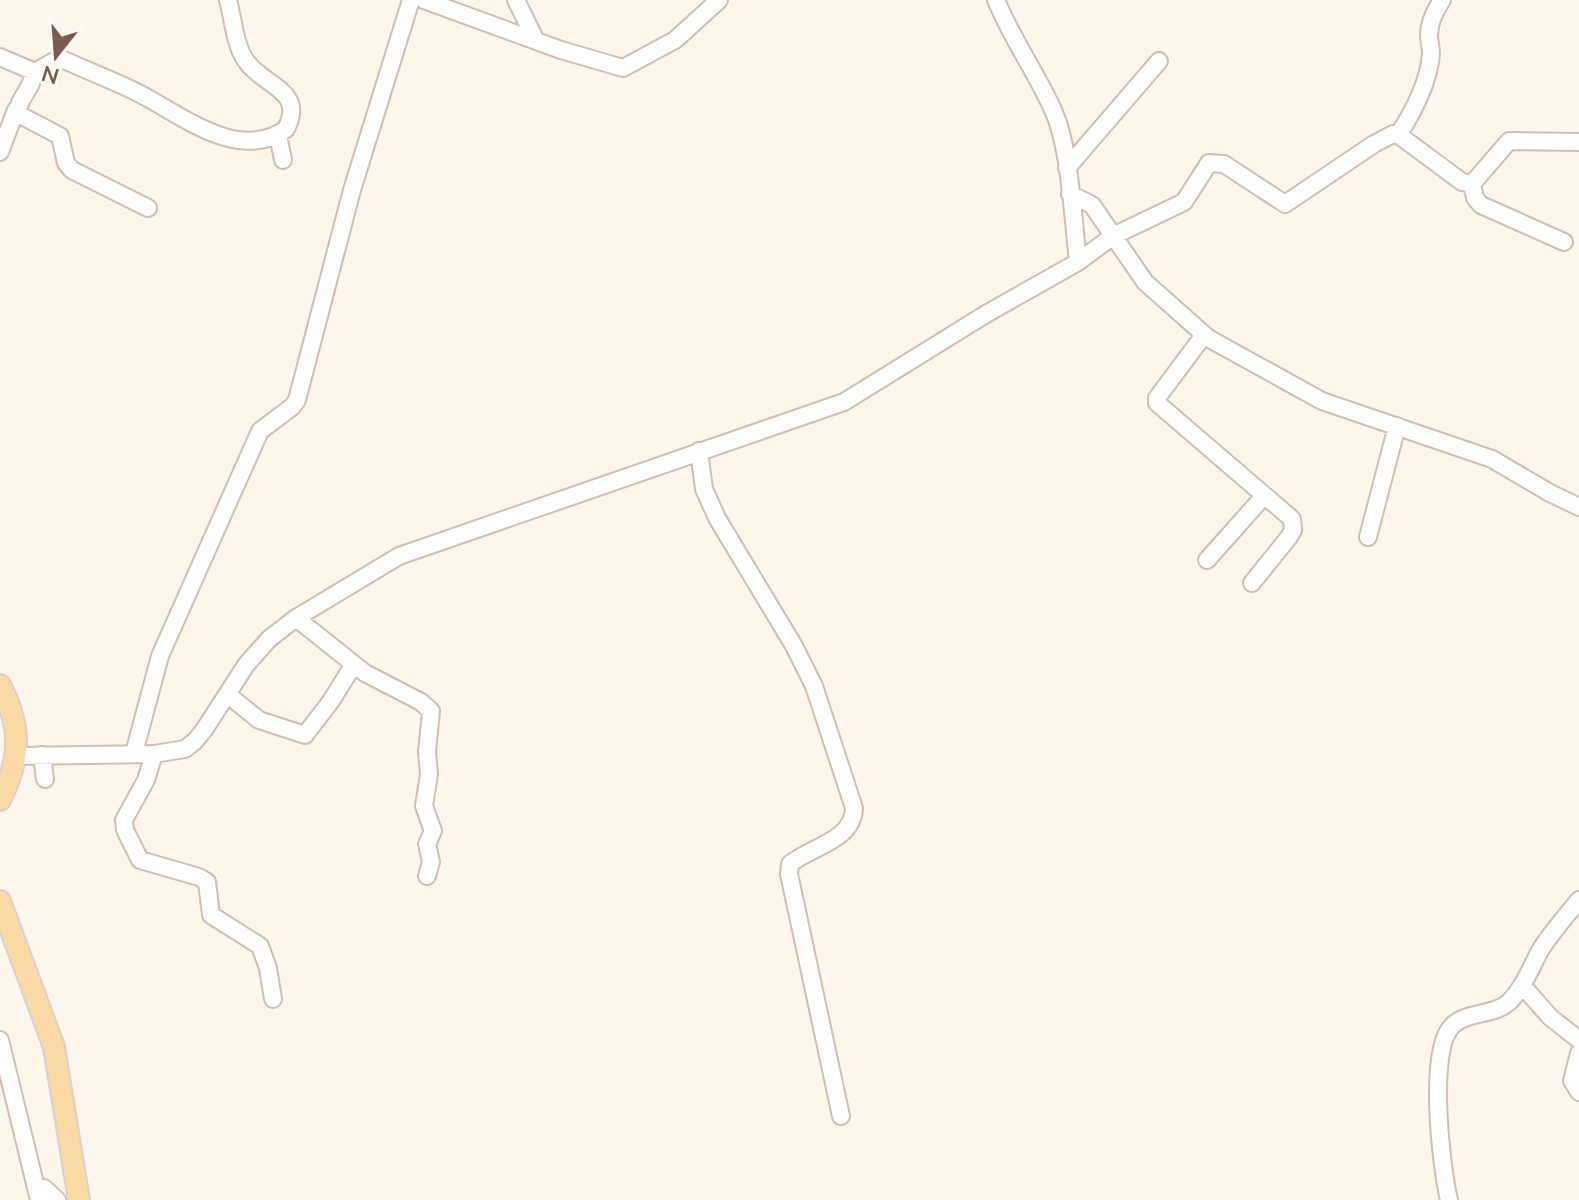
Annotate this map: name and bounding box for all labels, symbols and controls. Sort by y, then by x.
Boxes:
north arrow [16,16,96,96]
text: N [38,59,62,91]

